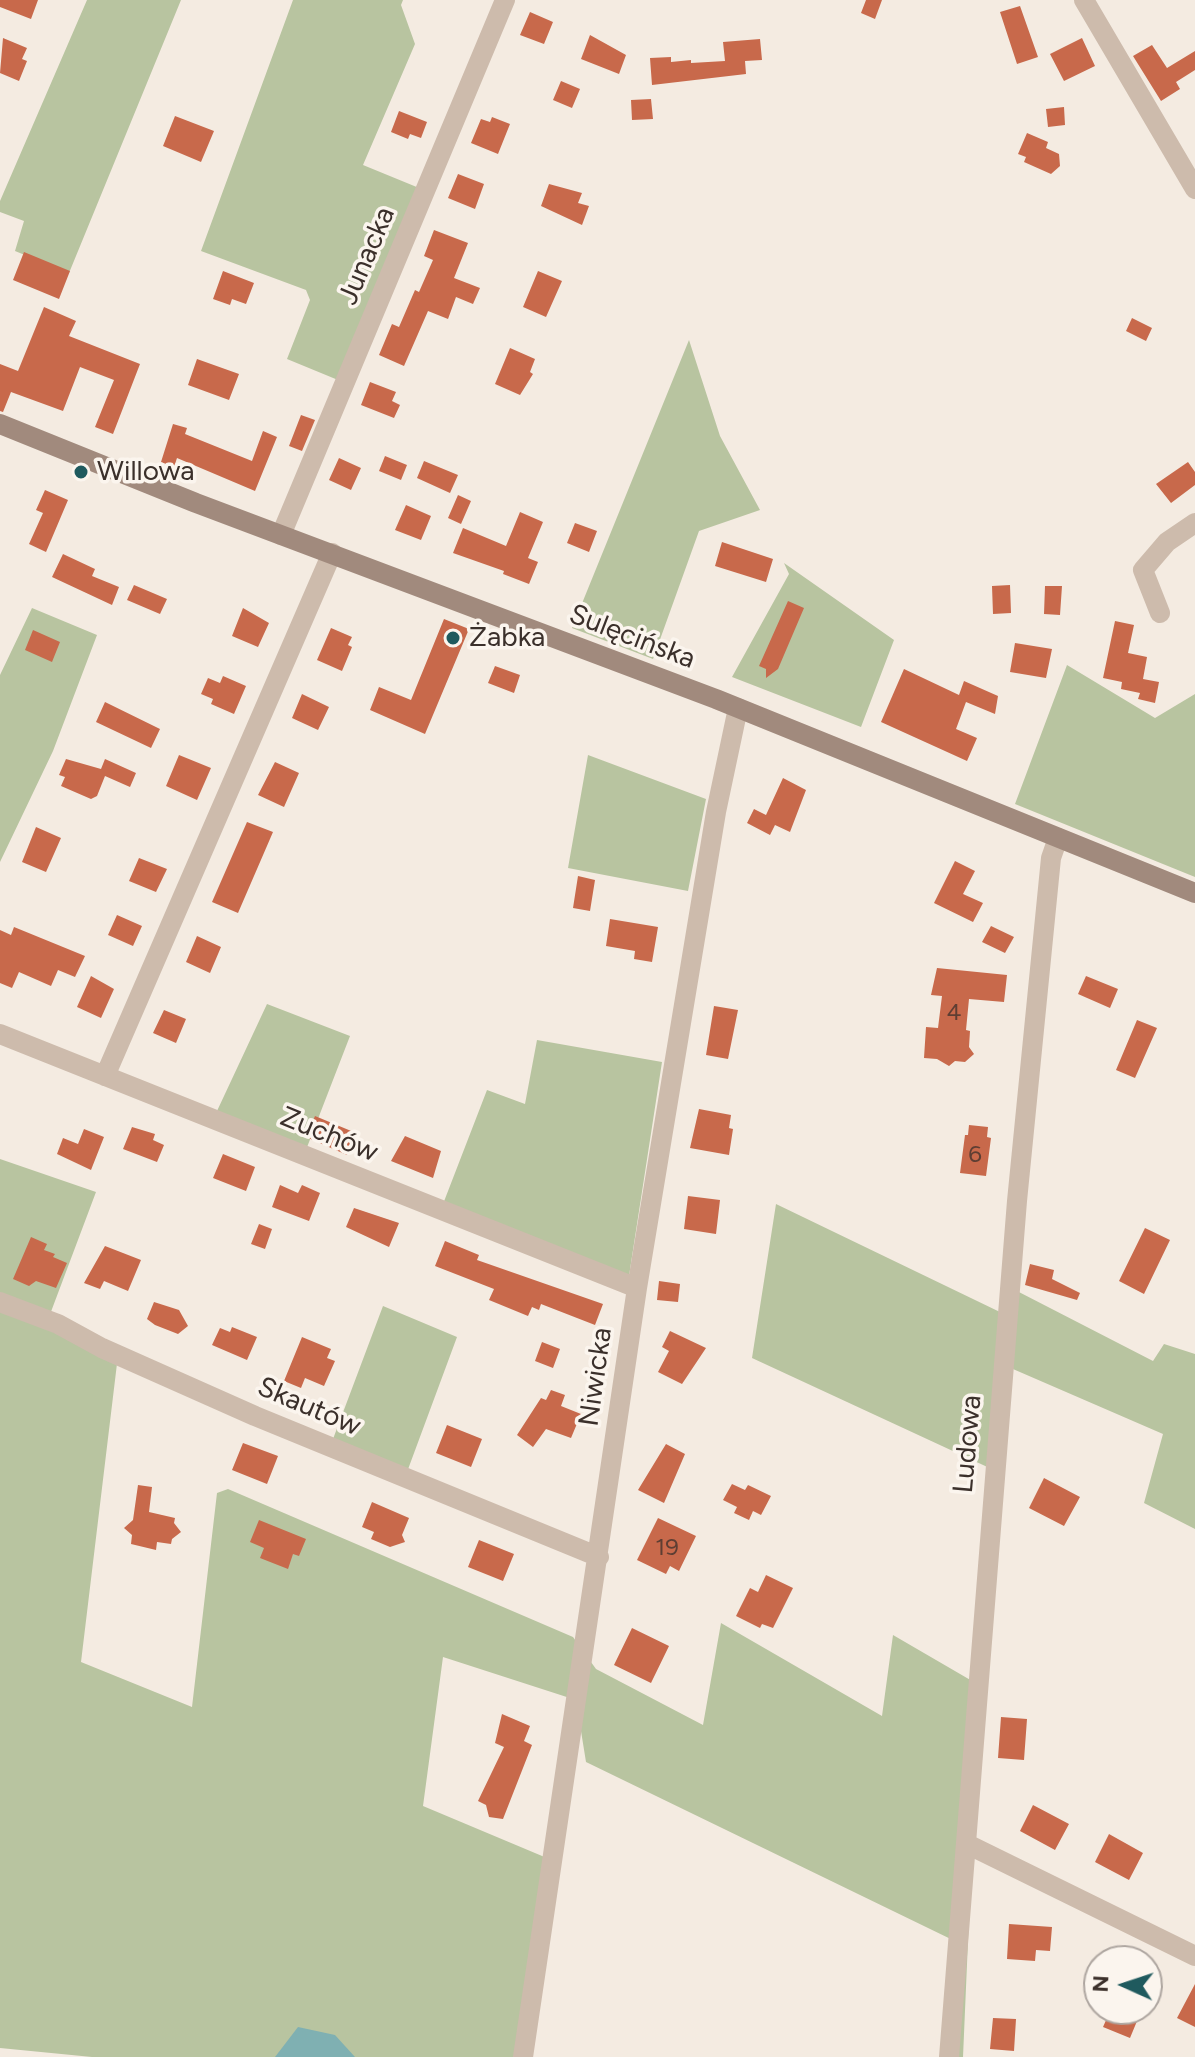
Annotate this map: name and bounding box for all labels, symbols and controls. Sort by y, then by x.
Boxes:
street label: Junacka [331,202,403,310]
place label: Willowa [97,455,194,489]
marker: Willowa [72,463,90,481]
street label: Sulęcińska [564,598,700,676]
place label: Żabka [469,621,545,655]
marker: Żabka [444,629,462,647]
house number: 4 [947,999,961,1027]
street label: Zuchów [275,1100,383,1170]
house number: 6 [968,1141,982,1169]
street label: Niwicka [572,1325,620,1429]
street label: Skautów [252,1370,366,1444]
street label: Ludowa [947,1394,989,1494]
house number: 19 [655,1534,679,1562]
north arrow [1083,1945,1163,2025]
text: N [1087,1975,1114,1993]

